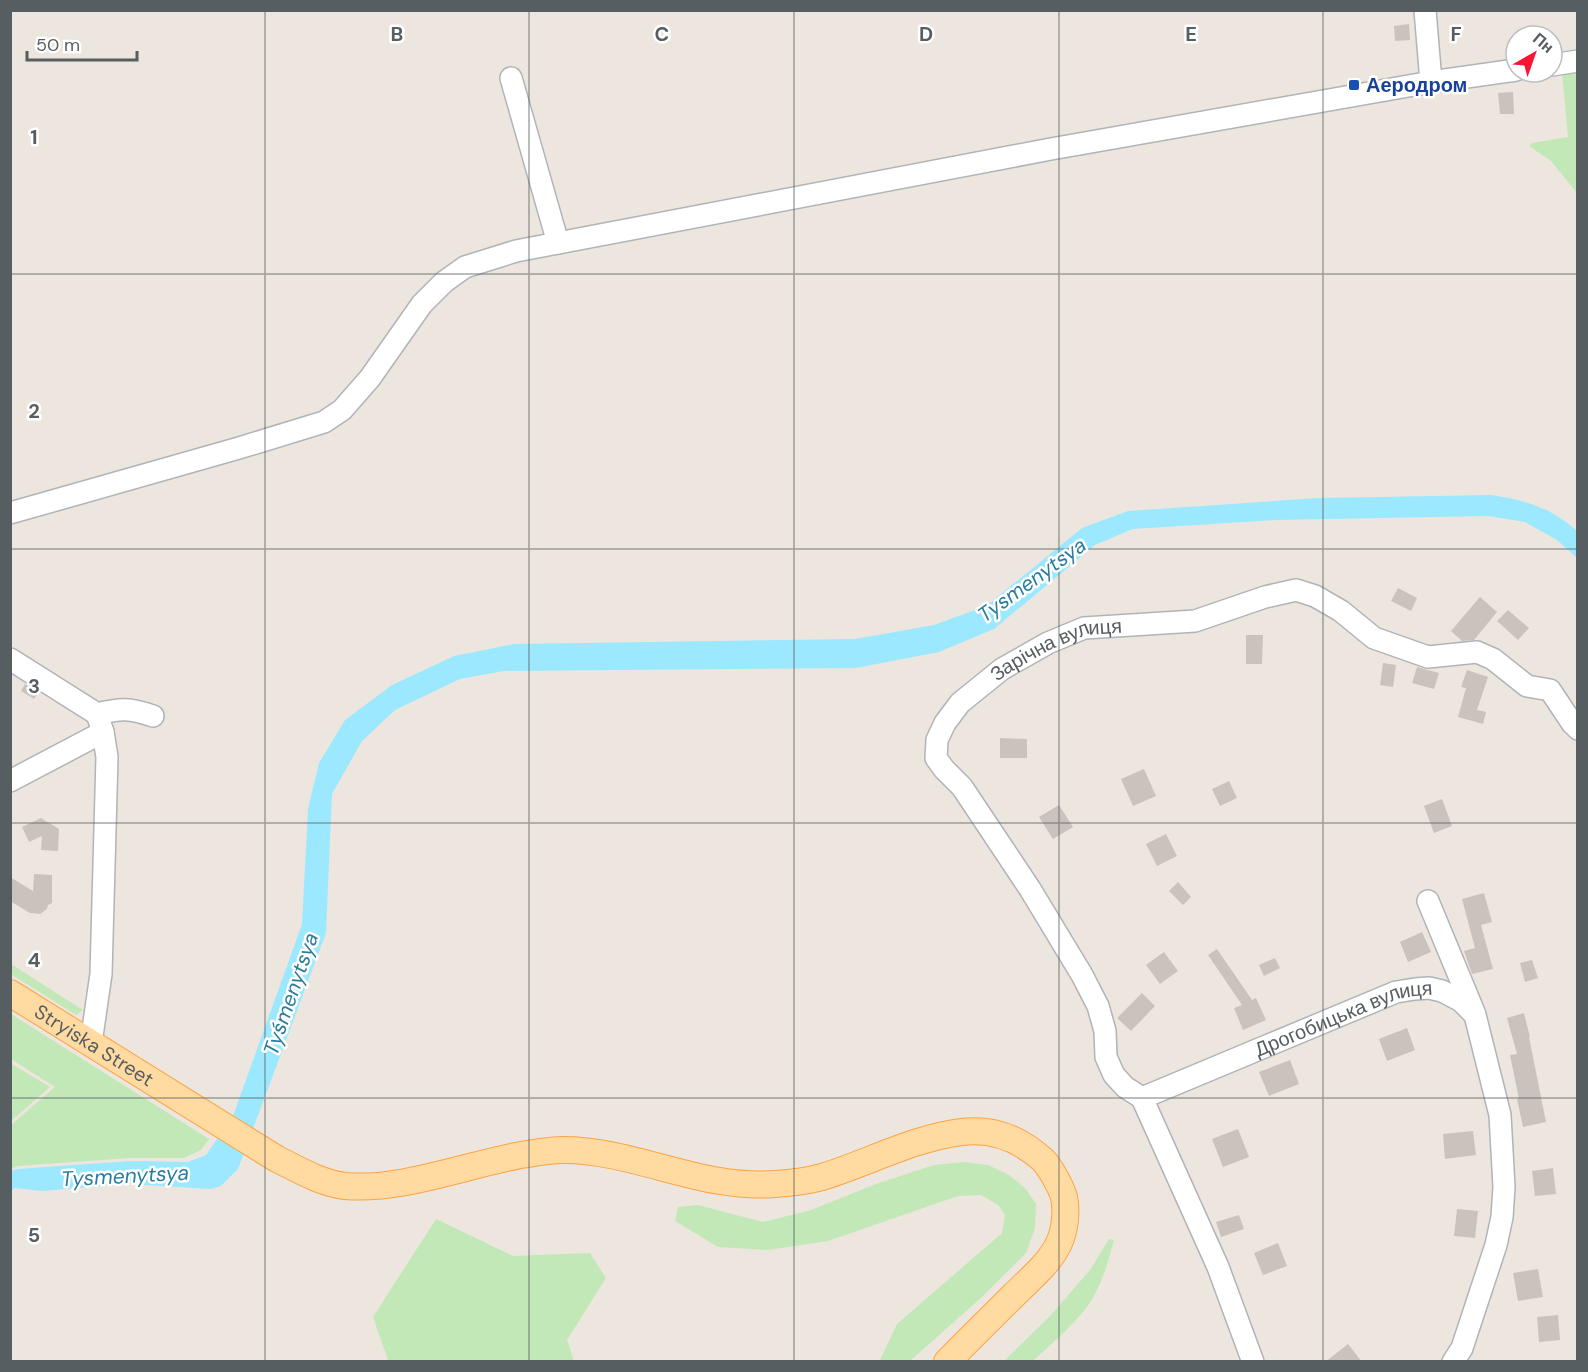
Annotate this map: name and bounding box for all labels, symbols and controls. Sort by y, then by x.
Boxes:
text: B [391,21,403,47]
text: C [655,21,669,47]
text: D [919,21,933,47]
text: E [1185,21,1197,47]
text: F [1450,21,1462,47]
scale bar [27,24,136,62]
north arrow [1504,24,1564,84]
text: Пн [1528,28,1558,58]
text: 50 m [36,33,80,57]
place label: Аеродром [1366,72,1467,98]
marker: Аеродром [1347,78,1361,92]
text: 1 [30,124,38,150]
text: 2 [28,398,40,424]
water label: Tysmenytsya [972,531,1092,629]
street label: Зарічна вулиця [985,613,1123,687]
text: 3 [28,673,40,699]
water label: Tyśmenytsya [257,929,325,1059]
text: 4 [28,947,41,973]
street label: Дрогобицька вулиця [1251,975,1433,1063]
street label: Stryiska Street [30,998,159,1092]
water label: Tysmenytsya [60,1159,190,1193]
text: 5 [28,1222,40,1248]

